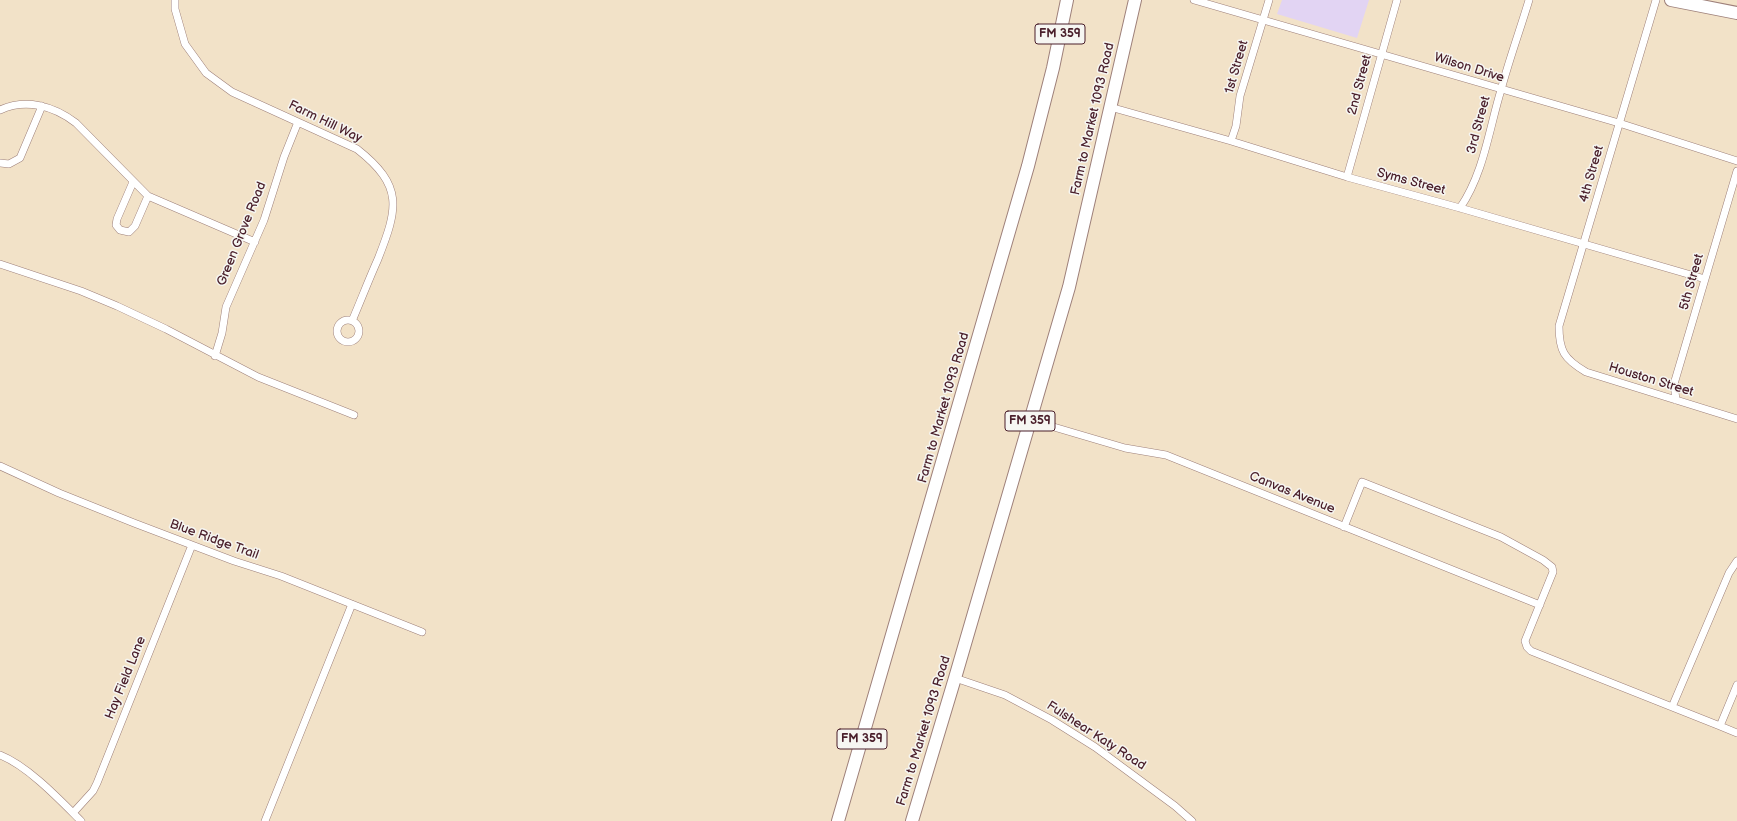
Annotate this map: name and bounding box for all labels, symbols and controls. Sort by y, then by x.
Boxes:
road number: FM 359 [1035,24,1085,44]
street label: 1st Street [1222,39,1252,95]
street label: Farm to Market 1093 Road [1068,41,1118,197]
street label: Wilson Drive [1432,50,1506,86]
street label: 2nd Street [1344,53,1376,117]
street label: 3rd Street [1464,94,1494,156]
street label: Farm Hill Way [286,97,364,147]
street label: 4th Street [1576,144,1608,204]
street label: Syms Street [1375,165,1447,199]
street label: Green Grove Road [214,180,270,288]
street label: 5th Street [1677,252,1707,312]
street label: Farm to Market 1093 Road [915,331,973,485]
street label: Houston Street [1607,360,1695,400]
road number: FM 359 [1005,411,1055,431]
street label: Canvas Avenue [1247,469,1337,517]
street label: Blue Ridge Trail [167,517,261,563]
street label: Hay Field Lane [102,634,150,722]
street label: Farm to Market 1093 Road [894,654,954,808]
street label: Fulshear Katy Road [1044,698,1148,774]
road number: FM 359 [837,729,887,749]

